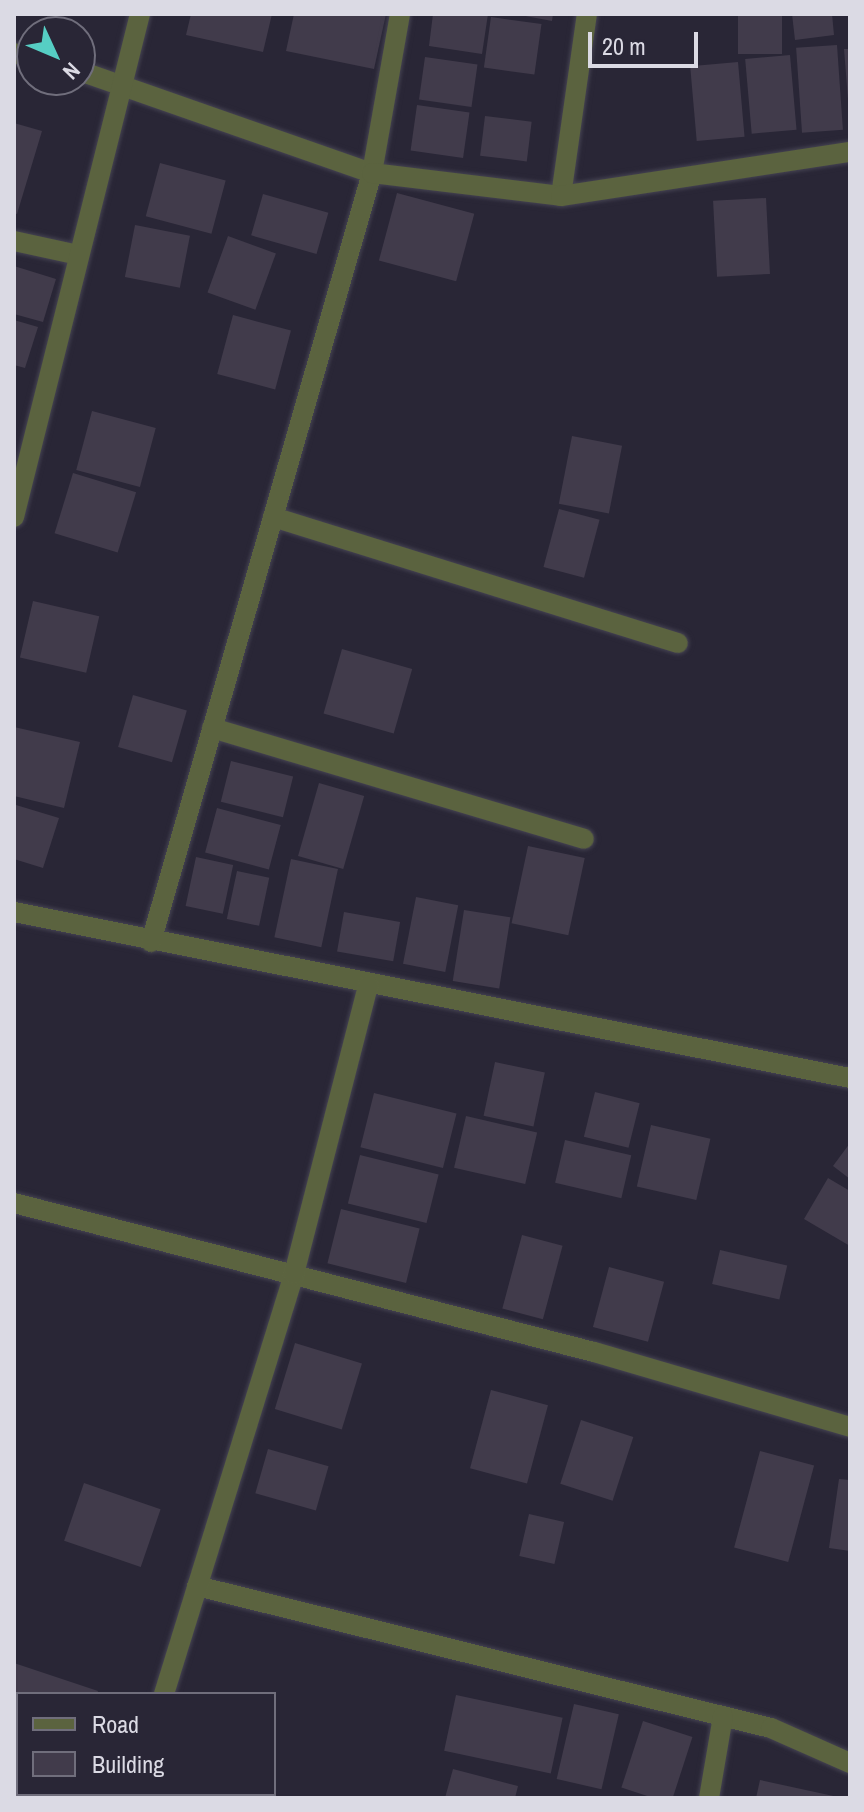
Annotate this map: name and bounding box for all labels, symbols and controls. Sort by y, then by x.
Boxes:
north arrow [16,16,96,96]
scale bar [592,16,702,66]
text: 20 m [602,30,646,62]
text: N [57,56,87,86]
legend [16,1692,276,1796]
text: Road [92,1708,139,1740]
text: Building [92,1748,164,1780]

